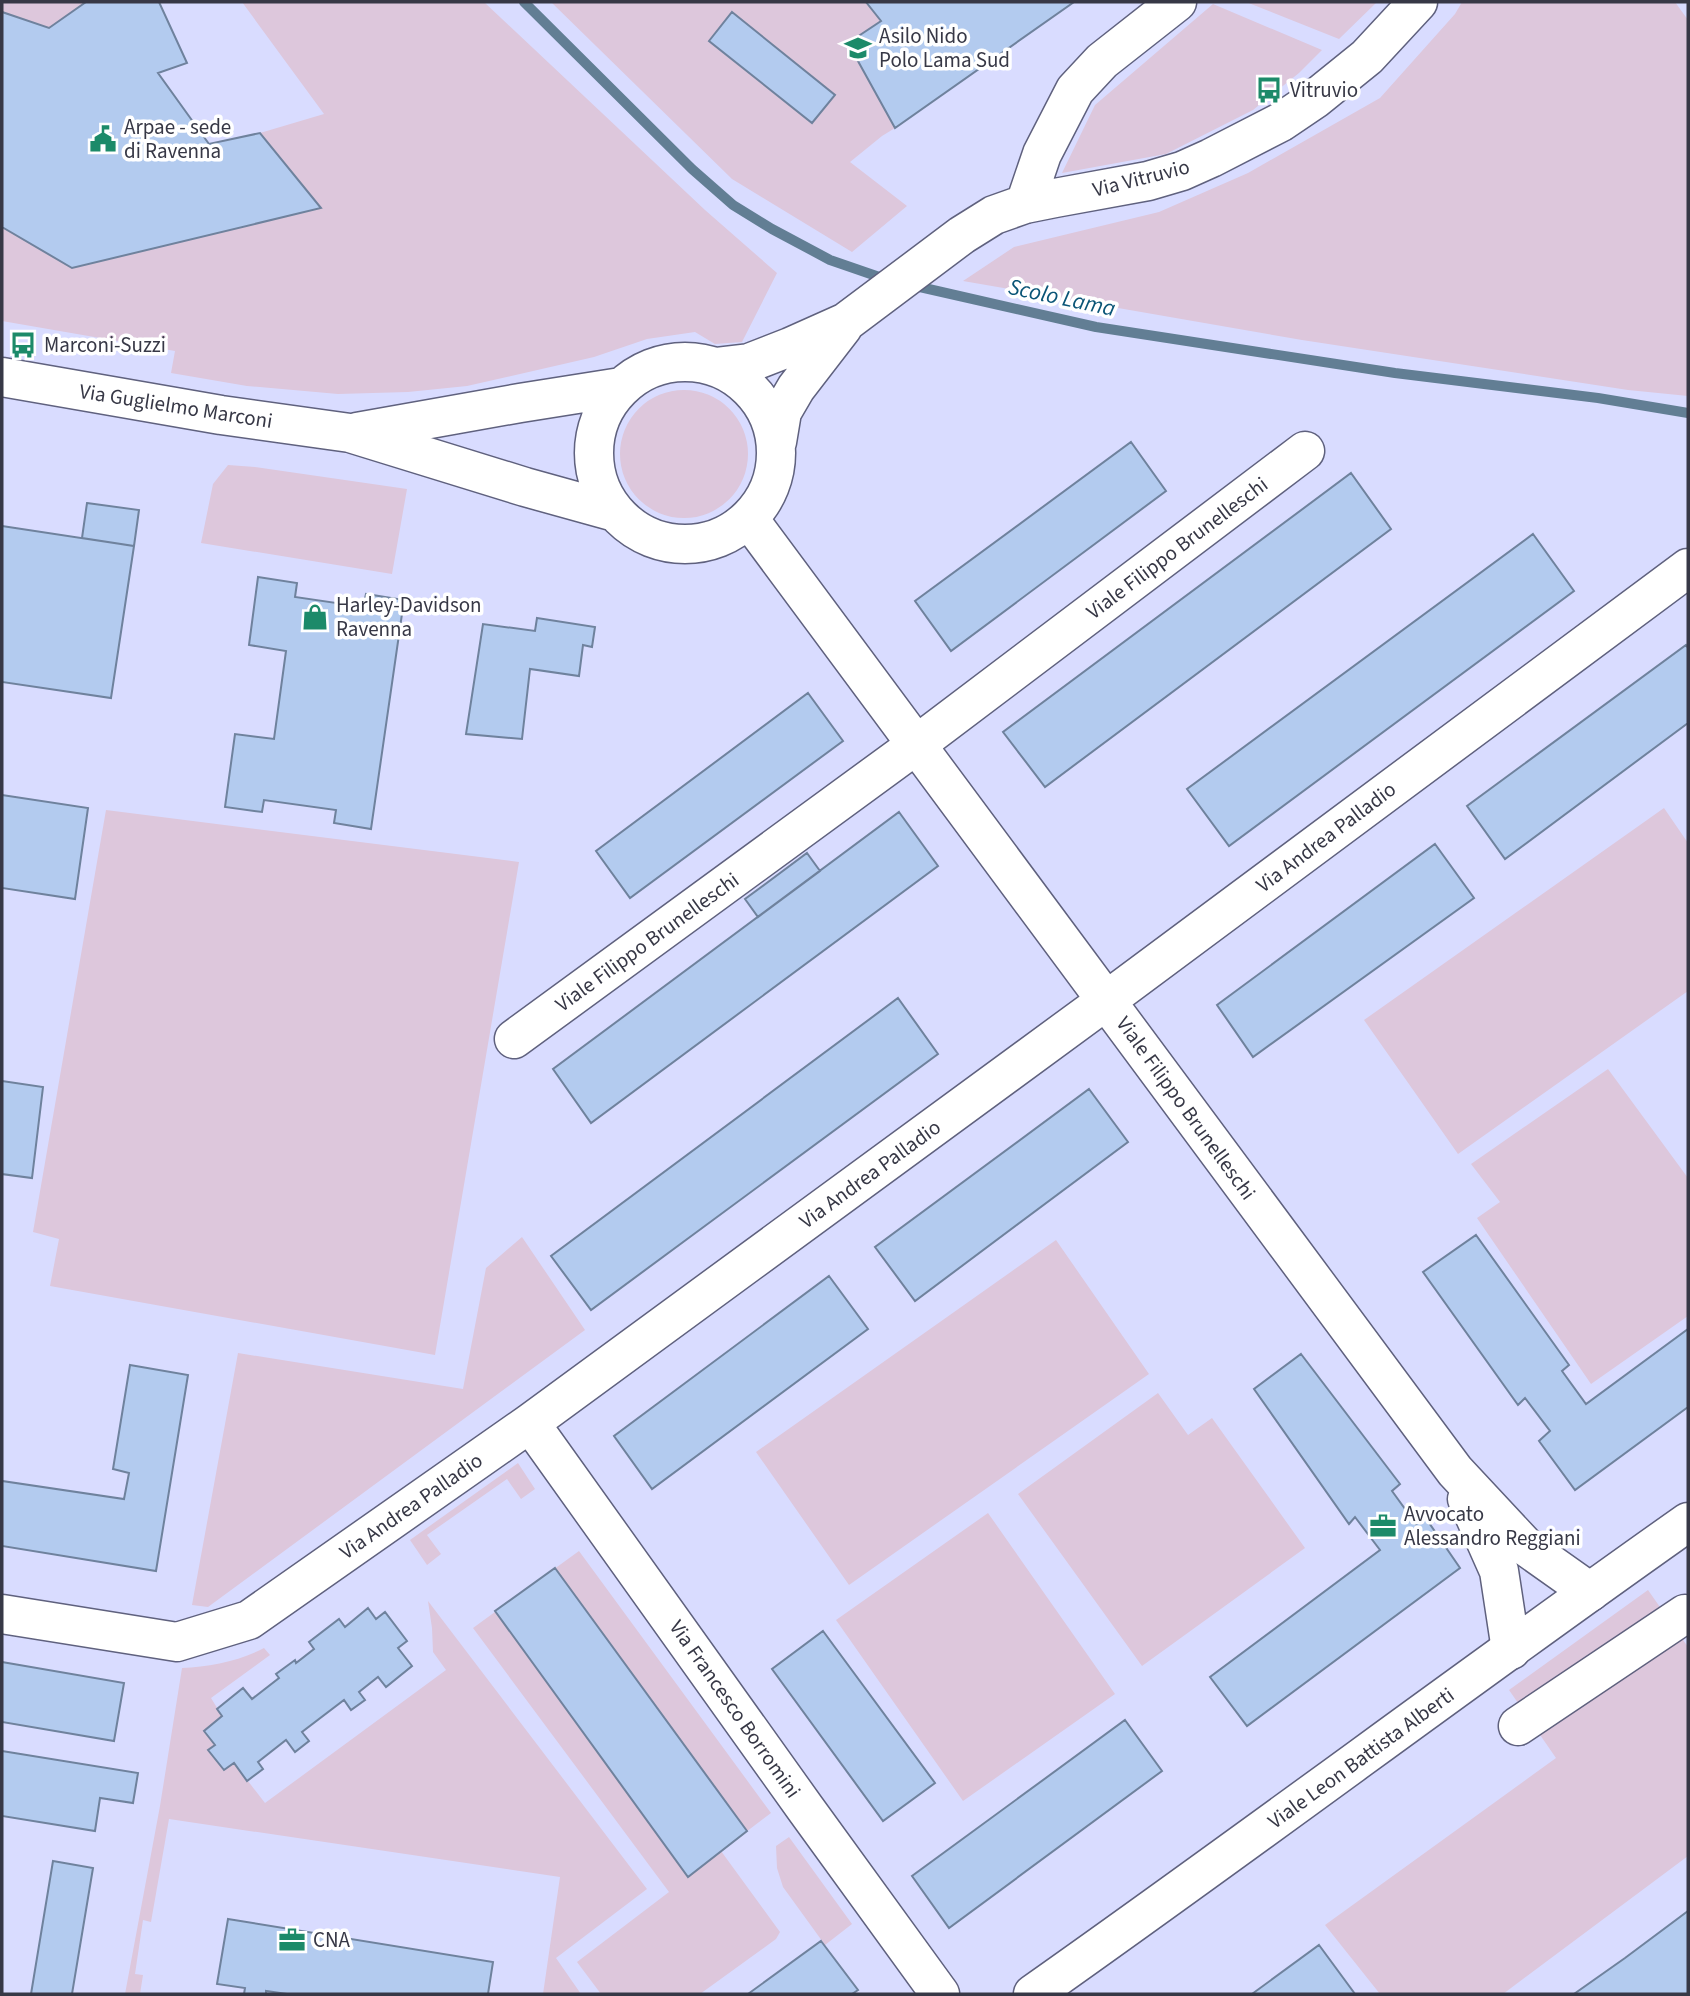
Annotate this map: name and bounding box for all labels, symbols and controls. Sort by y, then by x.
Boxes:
place label: Asilo Nido Polo Lama Sud [879,21,1010,75]
school or university icon: Asilo Nido Polo Lama Sud [843,33,873,63]
bus stop icon: Vitruvio [1254,75,1284,105]
place label: Vitruvio [1290,75,1358,105]
place label: Arpae - sede di Ravenna [124,112,231,166]
public building icon: Arpae - sede di Ravenna [88,124,118,154]
street label: Via Vitruvio [1089,151,1193,205]
water label: Scolo Lama [1005,270,1118,325]
bus stop icon: Marconi-Suzzi [8,330,38,360]
place label: Marconi-Suzzi [44,330,166,360]
street label: Via Guglielmo Marconi [77,376,275,436]
street label: Viale Filippo Brunelleschi [1080,470,1274,626]
place label: Harley-Davidson Ravenna [336,590,482,644]
shop icon: Harley-Davidson Ravenna [300,602,330,632]
street label: Via Andrea Palladio [1250,774,1402,900]
street label: Viale Filippo Brunelleschi [549,865,745,1019]
street label: Viale Filippo Brunelleschi [1109,1010,1263,1206]
street label: Via Andrea Palladio [793,1112,947,1236]
street label: Via Andrea Palladio [333,1445,489,1567]
place label: Avvocato Alessandro Reggiani [1404,1499,1581,1553]
office icon: Avvocato Alessandro Reggiani [1368,1511,1398,1541]
street label: Via Francesco Borromini [662,1614,808,1804]
street label: Viale Leon Battista Alberti [1262,1680,1460,1836]
office icon: CNA [277,1925,307,1955]
place label: CNA [313,1925,351,1955]

